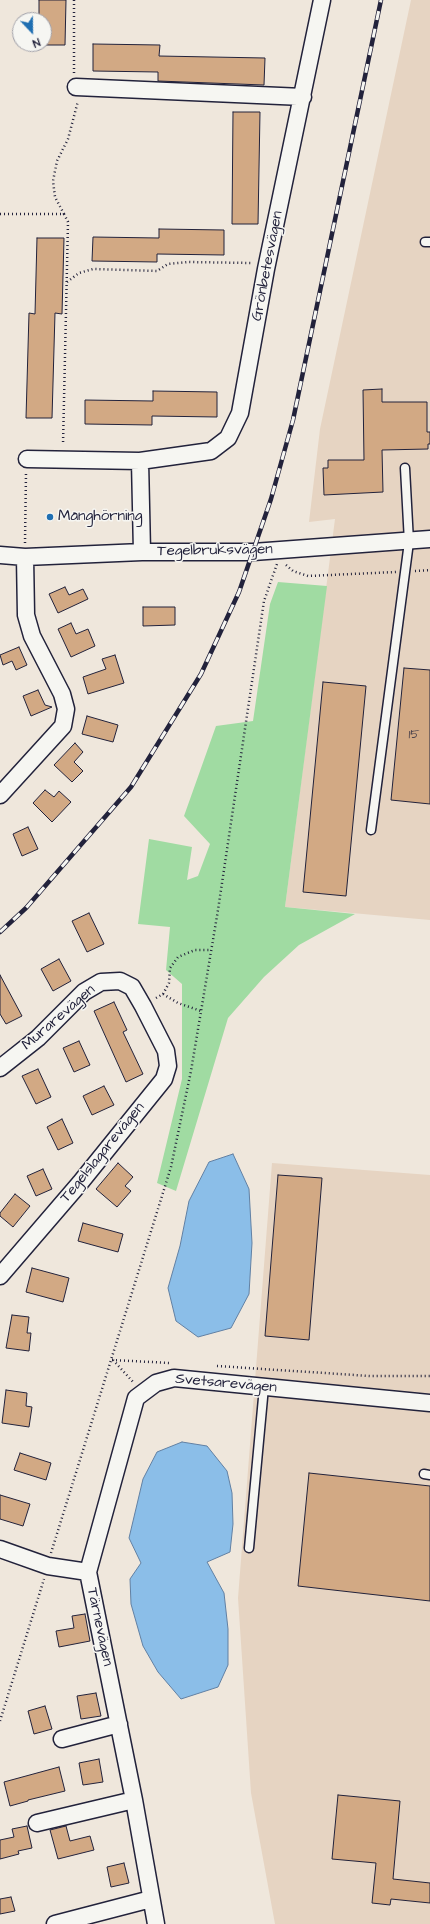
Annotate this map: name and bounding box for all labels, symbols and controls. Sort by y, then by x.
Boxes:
north arrow [12,12,52,52]
text: N [30,34,42,51]
street label: Grönbetesvägen [249,210,287,322]
place label: Månghörning [58,508,142,526]
marker: Månghörning [45,512,55,522]
street label: Tegelbruksvägen [157,541,273,561]
house number: 15 [409,727,419,743]
street label: Murarevägen [19,981,99,1055]
street label: Tegelslagarevägen [57,1099,149,1207]
street label: Svetsarevägen [174,1371,278,1397]
street label: Tärnevägen [82,1586,116,1668]

